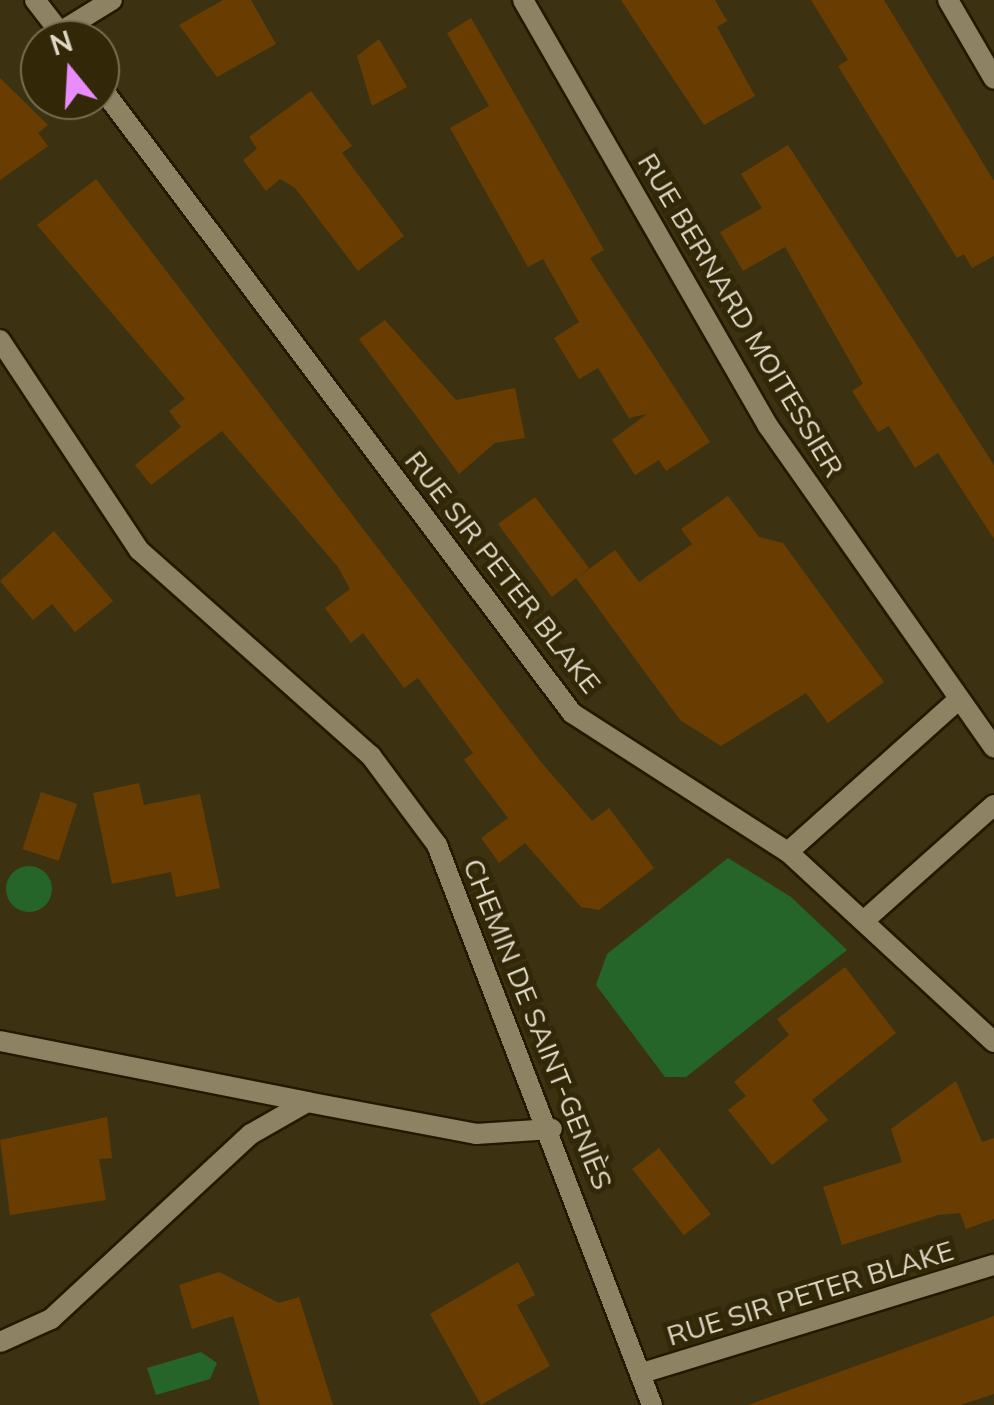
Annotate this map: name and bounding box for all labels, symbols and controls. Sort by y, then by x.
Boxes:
north arrow [20,20,120,120]
text: N [46,23,77,63]
street label: RUE BERNARD MOITESSIER [631,147,851,483]
street label: RUE SIR PETER BLAKE [398,444,608,700]
street label: CHEMIN DE SAINT-GENIÈS [456,854,620,1194]
street label: RUE SIR PETER BLAKE [663,1233,957,1353]

